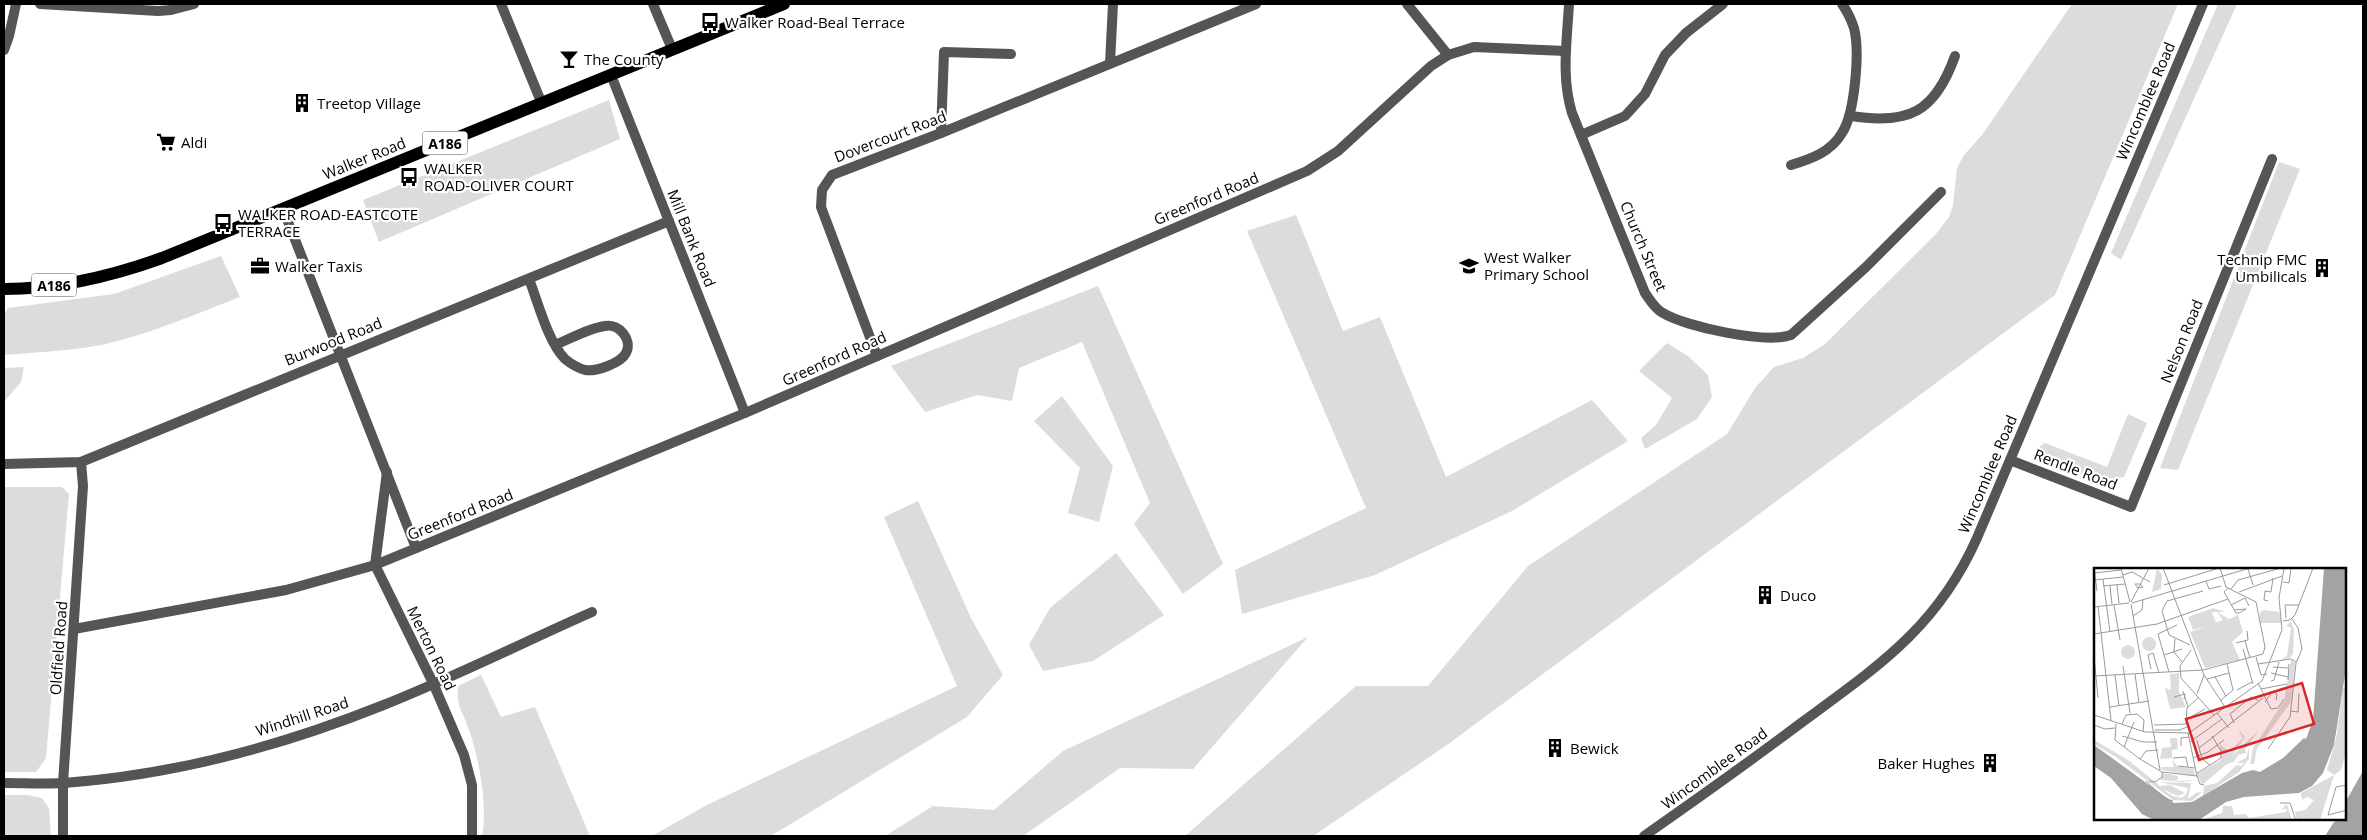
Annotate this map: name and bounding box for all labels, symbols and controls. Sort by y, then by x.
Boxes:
bus stop icon: Walker Road-Beal Terrace [699,11,721,33]
place label: Walker Road-Beal Terrace [725,12,905,32]
street label: Wincomblee Road [2111,39,2179,163]
bar icon: The County [558,48,580,70]
place label: The County [584,49,664,69]
building icon: Treetop Village [291,92,313,114]
place label: Treetop Village [317,93,421,113]
street label: Dovercourt Road [831,105,949,167]
supermarket icon: Aldi [155,131,177,153]
place label: Aldi [181,132,207,152]
street label: Walker Road [319,132,409,184]
road number: A186 [422,132,468,154]
place label: WALKER ROAD-OLIVER COURT [424,158,575,195]
bus stop icon: WALKER ROAD-OLIVER COURT [398,166,420,188]
street label: Greenford Road [1150,167,1262,229]
street label: Mill Bank Road [663,186,721,290]
street label: Church Street [1616,198,1672,294]
place label: WALKER ROAD-EASTCOTE TERRACE [238,204,418,241]
bus stop icon: WALKER ROAD-EASTCOTE TERRACE [212,212,234,234]
place label: West Walker Primary School [1484,247,1589,284]
place label: Technip FMC Umbilicals [2217,249,2307,286]
office icon: Walker Taxis [249,255,271,277]
school or university icon: West Walker Primary School [1458,255,1480,277]
place label: Walker Taxis [275,256,363,276]
building icon: Technip FMC Umbilicals [2311,257,2333,279]
road number: A186 [32,274,76,296]
street label: Nelson Road [2155,296,2207,386]
street label: Burwood Road [281,312,385,370]
street label: Greenford Road [779,326,889,390]
street label: Wincomblee Road [1953,412,2021,536]
street label: Rendle Road [2031,444,2121,494]
street label: Greenford Road [404,484,516,544]
inset map [2094,568,2347,820]
building icon: Duco [1754,584,1776,606]
place label: Duco [1780,585,1816,605]
street label: Oldfield Road [45,600,71,696]
street label: Merton Road [403,603,461,693]
street label: Windhill Road [253,692,351,740]
street label: Wincomblee Road [1657,723,1771,813]
building icon: Bewick [1544,737,1566,759]
place label: Bewick [1570,738,1619,758]
building icon: Baker Hughes [1979,752,2001,774]
place label: Baker Hughes [1877,753,1975,773]

